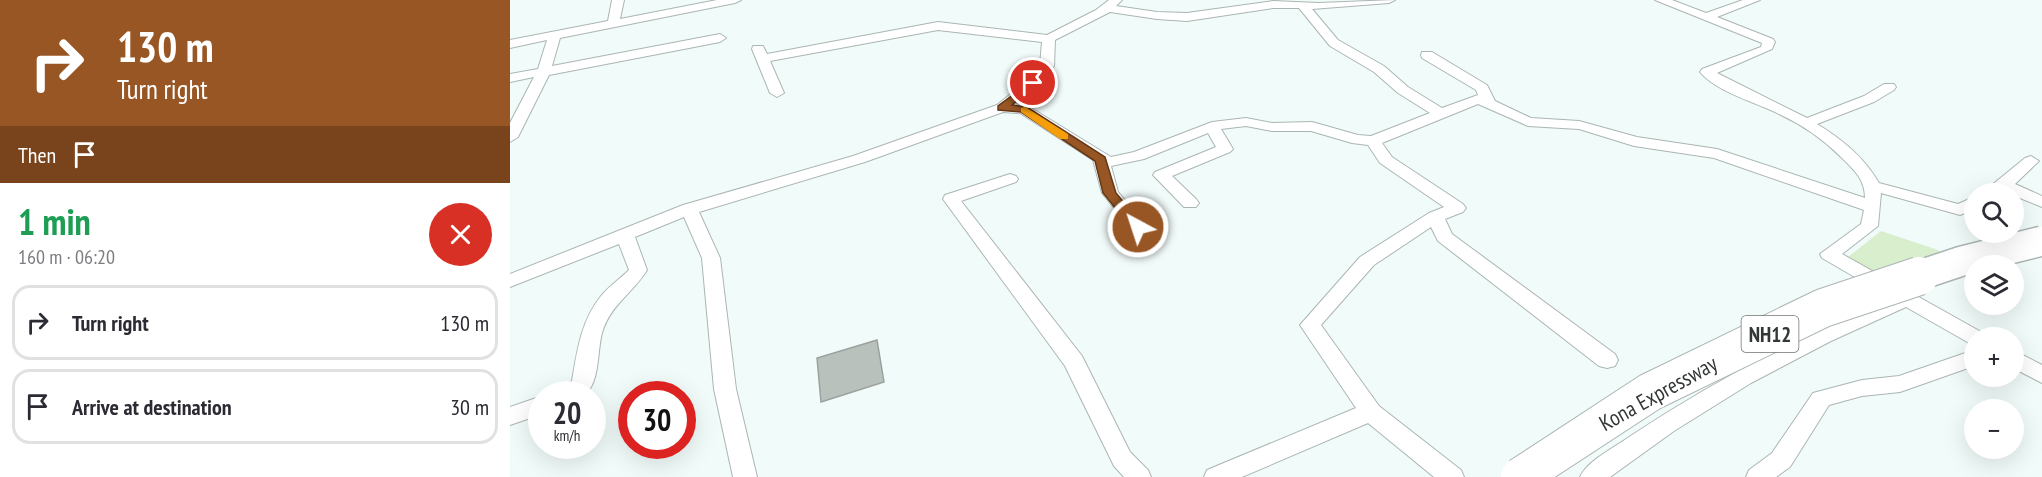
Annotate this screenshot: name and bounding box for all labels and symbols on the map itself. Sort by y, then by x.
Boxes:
pin [1007,57,1058,108]
position arrow [1106,195,1170,259]
road number: NH12 [1742,316,1798,352]
street label: Kona Expressway [1594,349,1723,437]
speed limit sign: 30 [618,381,696,459]

